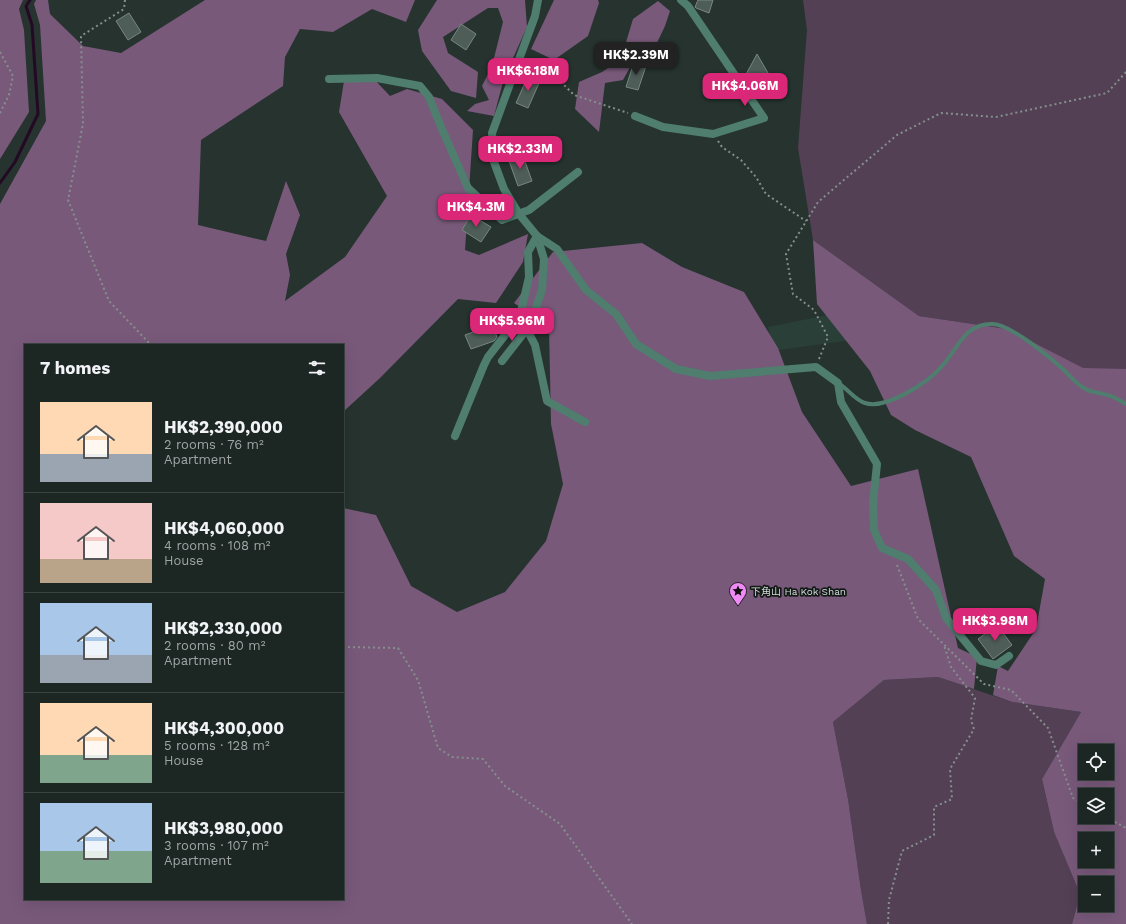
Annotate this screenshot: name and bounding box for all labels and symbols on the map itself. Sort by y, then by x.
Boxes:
pin: HK$2.39M [595,42,677,76]
pin: HK$6.18M [487,58,569,92]
pin: HK$4.06M [704,73,786,107]
pin: HK$2.33M [479,136,561,170]
pin: HK$4.3M [439,194,513,228]
pin: HK$5.96M [471,308,553,342]
place icon: 下角山 Ha Kok Shan [728,581,748,606]
place label: 下角山 Ha Kok Shan [751,586,846,597]
pin: HK$3.98M [954,608,1036,642]

